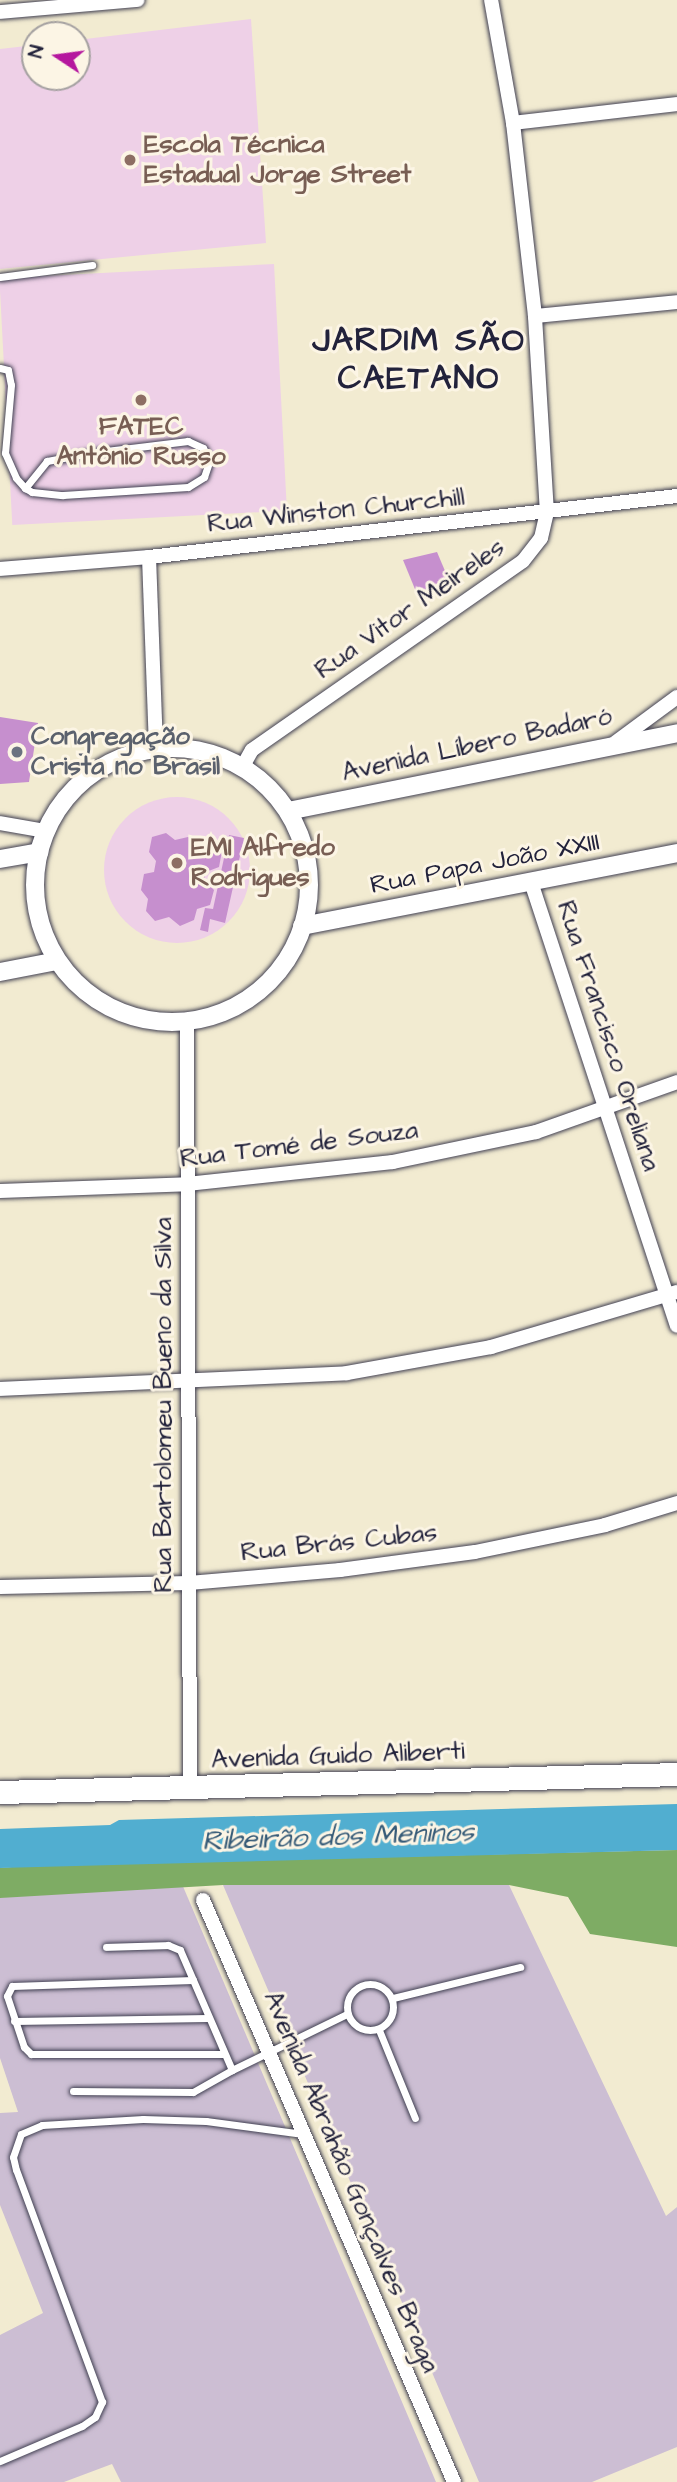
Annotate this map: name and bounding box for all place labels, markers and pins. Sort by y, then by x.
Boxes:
place label: Escola Técnica Estadual Jorge Street [144,129,411,190]
marker: Escola Técnica Estadual Jorge Street [122,152,138,168]
marker: FATEC Antônio Russo [133,392,149,408]
place label: FATEC Antônio Russo [56,411,226,472]
place label: Congregação Crista no Brasil [31,721,220,782]
marker: Congregação Crista no Brasil [9,744,25,760]
place label: EMI Alfredo Rodrigues [191,832,335,894]
marker: EMI Alfredo Rodrigues [169,855,185,871]

